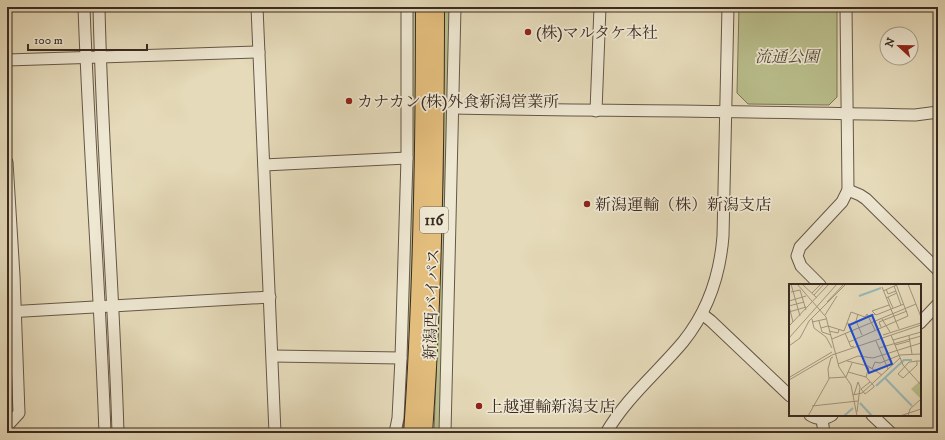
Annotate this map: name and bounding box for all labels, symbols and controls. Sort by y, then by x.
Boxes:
place label: (株)マルタケ本社 [536,23,658,43]
scale bar [28,26,147,52]
north arrow [879,26,919,66]
marker: (株)マルタケ本社 [523,27,533,37]
text: 100 m [34,33,63,48]
text: N [882,36,899,49]
park label: 流通公園 [755,47,822,67]
place label: カナカン(株)外食新潟営業所 [357,92,559,112]
marker: カナカン(株)外食新潟営業所 [344,96,354,106]
place label: 新潟運輸（株）新潟支店 [595,195,771,215]
marker: 新潟運輸（株）新潟支店 [582,199,592,209]
road number: 116 [420,207,448,233]
street label: 新潟西バイパス [420,248,444,360]
inset map [789,284,921,416]
place label: 上越運輸新潟支店 [487,397,615,417]
marker: 上越運輸新潟支店 [474,401,484,411]

